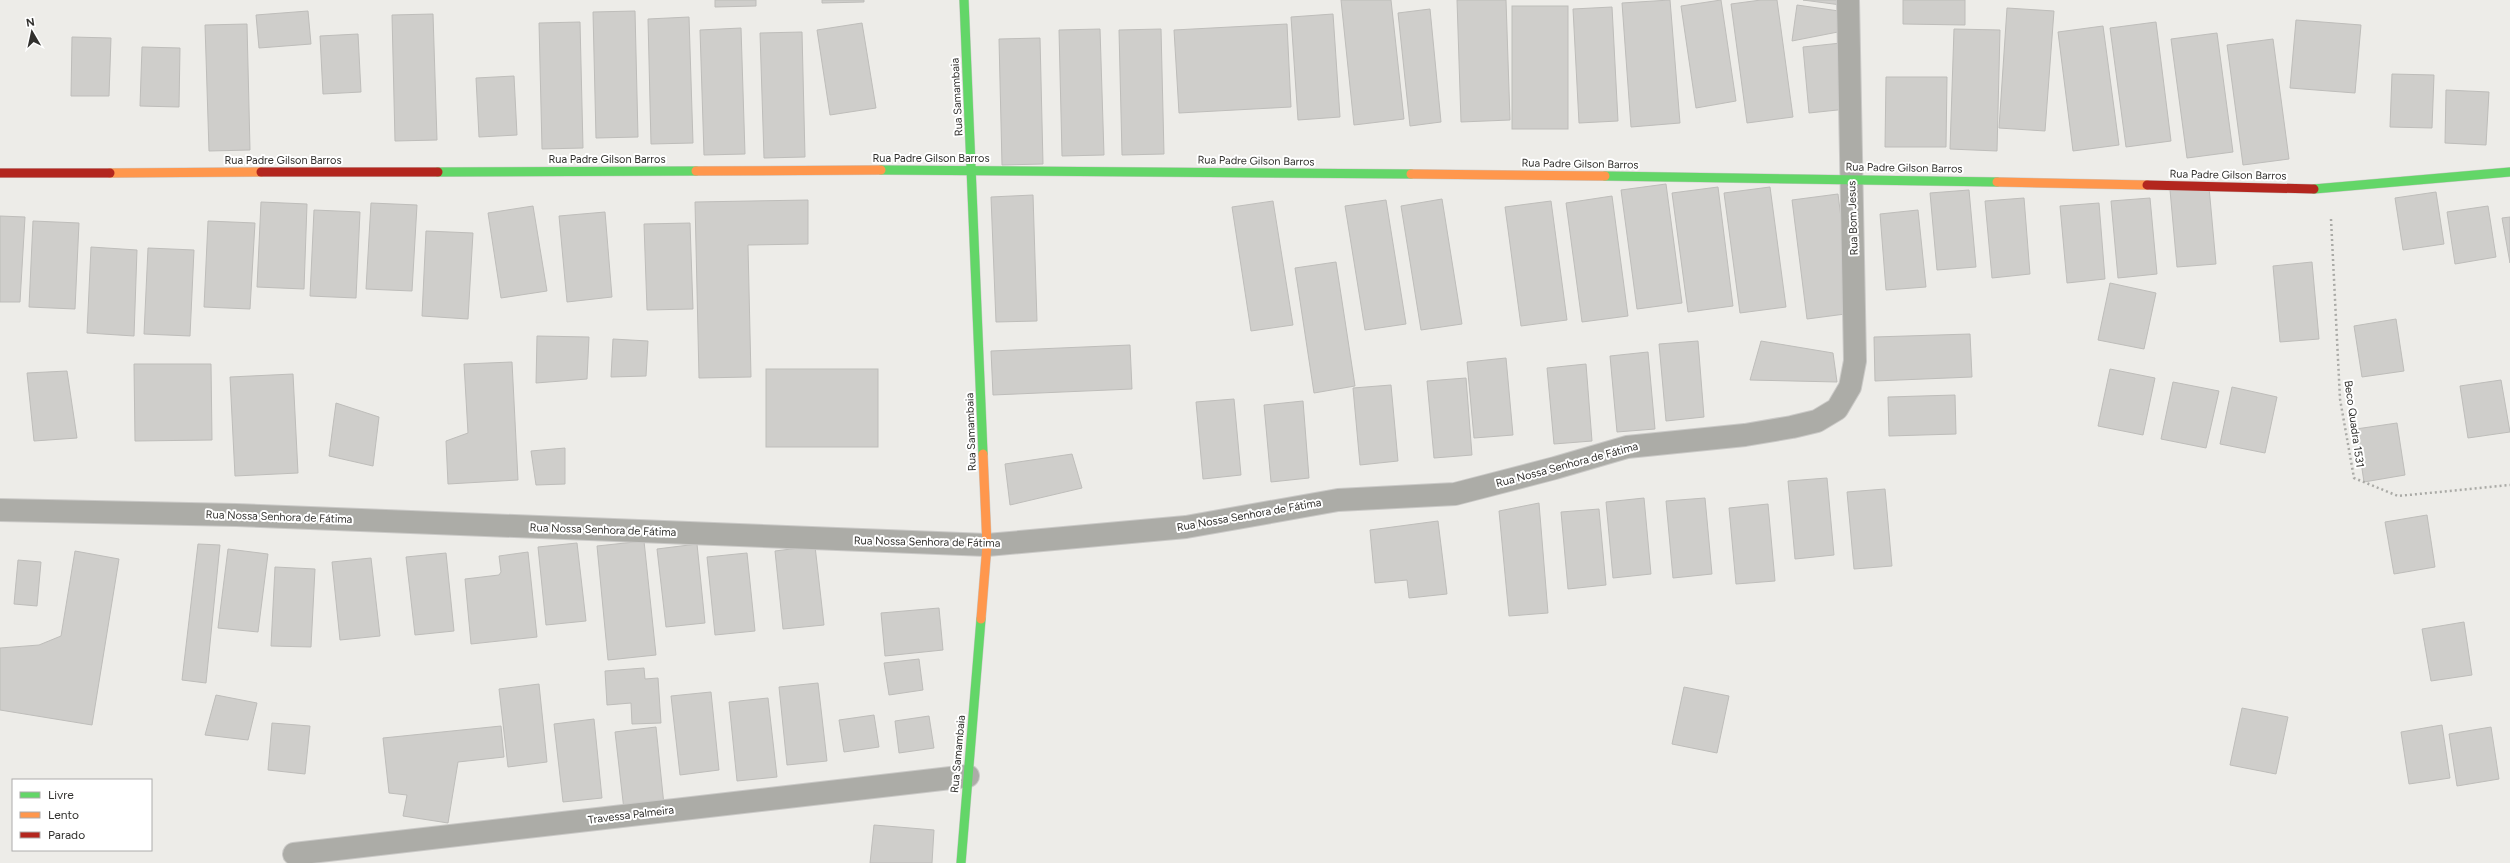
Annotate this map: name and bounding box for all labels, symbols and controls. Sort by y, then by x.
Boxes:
north arrow [12,12,52,52]
text: N [25,16,36,30]
street label: Rua Samambaia [948,58,966,136]
street label: Rua Padre Gilson Barros [872,152,990,165]
street label: Rua Padre Gilson Barros [548,153,666,166]
street label: Rua Padre Gilson Barros [1197,153,1315,169]
street label: Rua Padre Gilson Barros [224,154,342,167]
street label: Rua Padre Gilson Barros [1521,156,1639,172]
street label: Rua Padre Gilson Barros [1845,160,1963,176]
street label: Rua Padre Gilson Barros [2169,167,2287,183]
street label: Rua Bom Jesus [1845,180,1861,256]
street label: Beco Quadra 1531 [2341,380,2367,468]
street label: Rua Samambaia [963,393,979,471]
street label: Rua Nossa Senhora de Fátima [1494,440,1640,490]
street label: Rua Nossa Senhora de Fátima [1176,496,1322,534]
street label: Rua Nossa Senhora de Fátima [205,508,353,526]
street label: Rua Nossa Senhora de Fátima [529,521,677,539]
street label: Rua Nossa Senhora de Fátima [854,534,1000,550]
street label: Rua Samambaia [948,714,968,794]
legend [12,779,152,851]
text: Livre [48,788,74,802]
street label: Travessa Palmeira [587,803,675,827]
text: Lento [48,808,79,822]
text: Parado [48,828,85,842]

